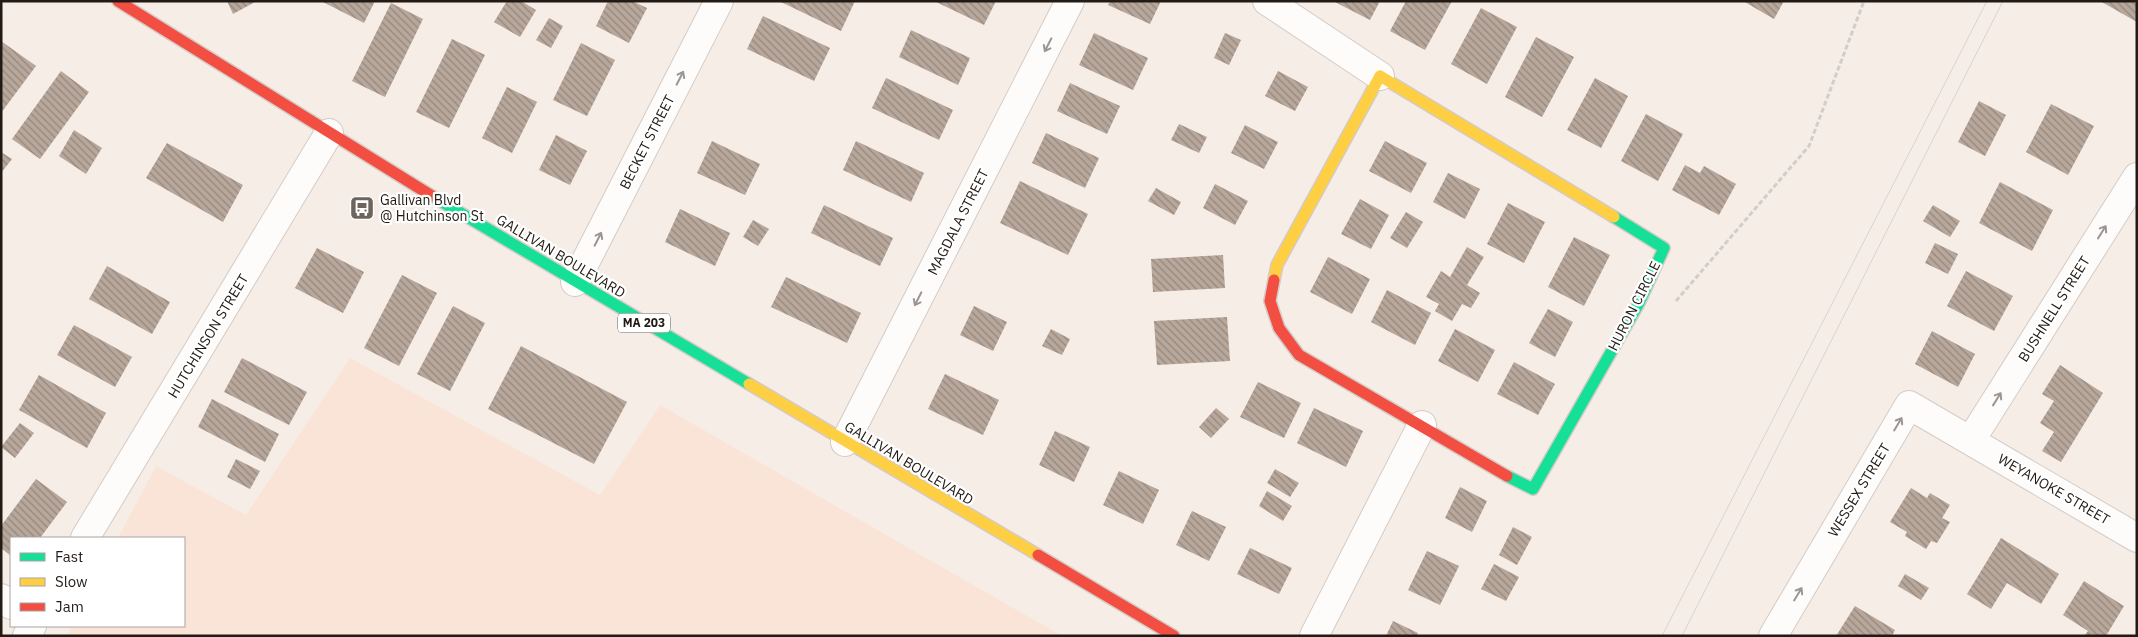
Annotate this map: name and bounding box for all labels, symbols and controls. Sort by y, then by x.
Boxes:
one-way arrow [1043,37,1053,52]
one-way arrow [675,71,685,86]
street label: BECKET STREET [615,92,679,192]
street label: MAGDALA STREET [923,166,993,278]
place label: Gallivan Blvd @ Hutchinson St [380,191,484,225]
bus stop icon: Gallivan Blvd @ Hutchinson St [349,195,375,221]
street label: GALLIVAN BOULEVARD [493,210,629,302]
one-way arrow [2097,225,2107,239]
one-way arrow [593,231,603,246]
street label: BUSHNELL STREET [2014,253,2094,365]
street label: HURON CIRCLE [1604,258,1664,354]
street label: HUTCHINSON STREET [164,271,252,401]
one-way arrow [913,291,923,306]
road number: MA 203 [618,314,670,332]
one-way arrow [1991,392,2002,406]
street label: GALLIVAN BOULEVARD [841,417,977,509]
one-way arrow [1893,417,1903,431]
street label: WESSEX STREET [1824,440,1894,540]
street label: WEYANOKE STREET [1995,450,2113,528]
legend [10,537,185,627]
text: Fast [55,547,83,566]
text: Slow [55,572,88,591]
one-way arrow [1793,587,1803,601]
text: Jam [55,597,84,616]

